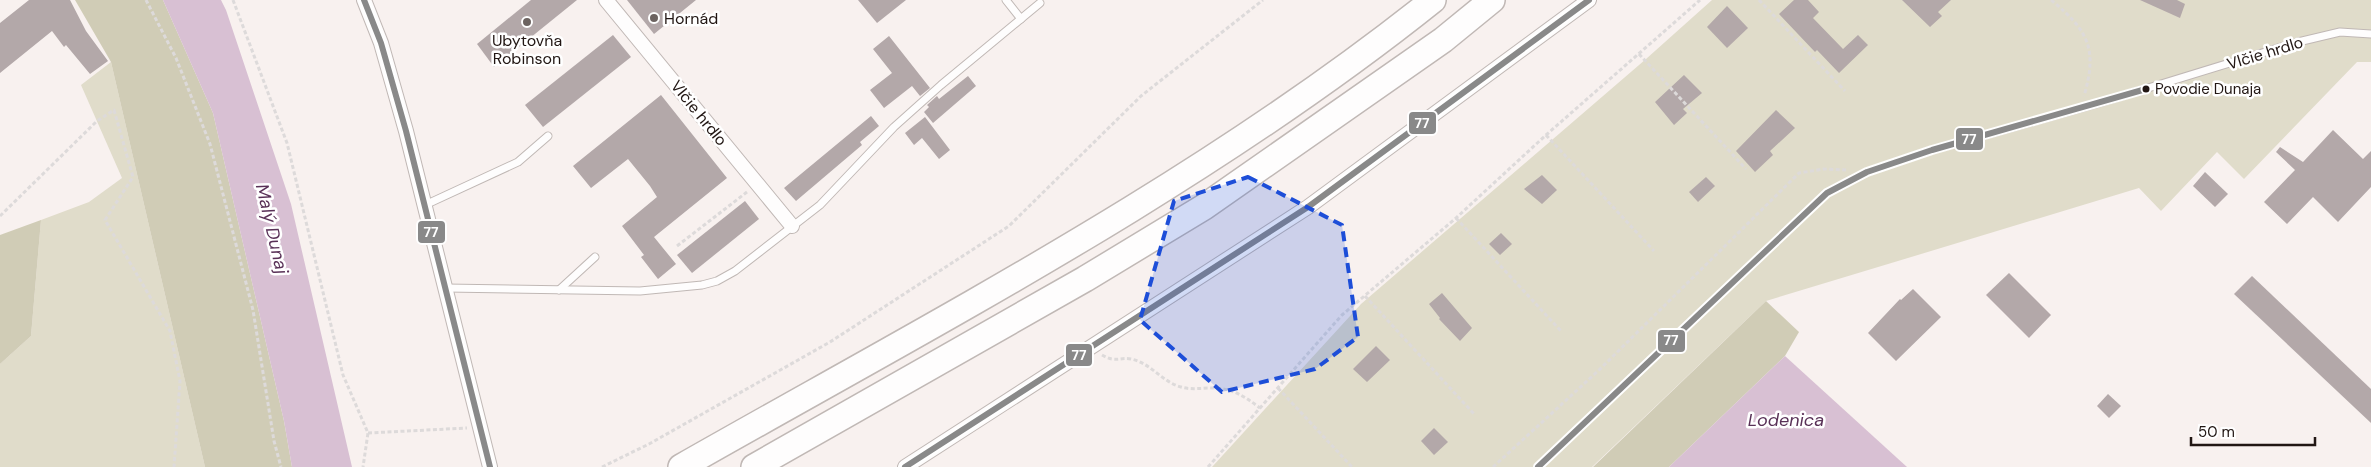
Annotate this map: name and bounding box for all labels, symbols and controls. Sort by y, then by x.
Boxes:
place label: Hornád [664,8,718,29]
marker: Hornád [648,12,660,24]
marker: Ubytovňa Robinson [521,16,533,28]
place label: Ubytovňa Robinson [492,30,562,69]
street label: Vlčie hrdlo [2224,31,2306,75]
street label: Vlčie hrdlo [666,76,732,150]
place label: Povodie Dunaja [2155,79,2261,99]
marker: Povodie Dunaja [2141,84,2151,94]
line badge: 77 [1408,111,1437,135]
text: 77 [1414,114,1430,132]
line badge: 77 [1955,127,1984,151]
text: 77 [1961,130,1977,148]
water label: Malý Dunaj [250,182,294,277]
line badge: 77 [417,220,446,244]
text: 77 [423,223,439,241]
line badge: 77 [1657,329,1686,353]
text: 77 [1663,331,1679,349]
line badge: 77 [1065,343,1093,367]
text: 77 [1071,346,1087,364]
water label: Lodenica [1748,408,1824,432]
scale bar [2191,414,2315,446]
text: 50 m [2198,422,2235,442]

